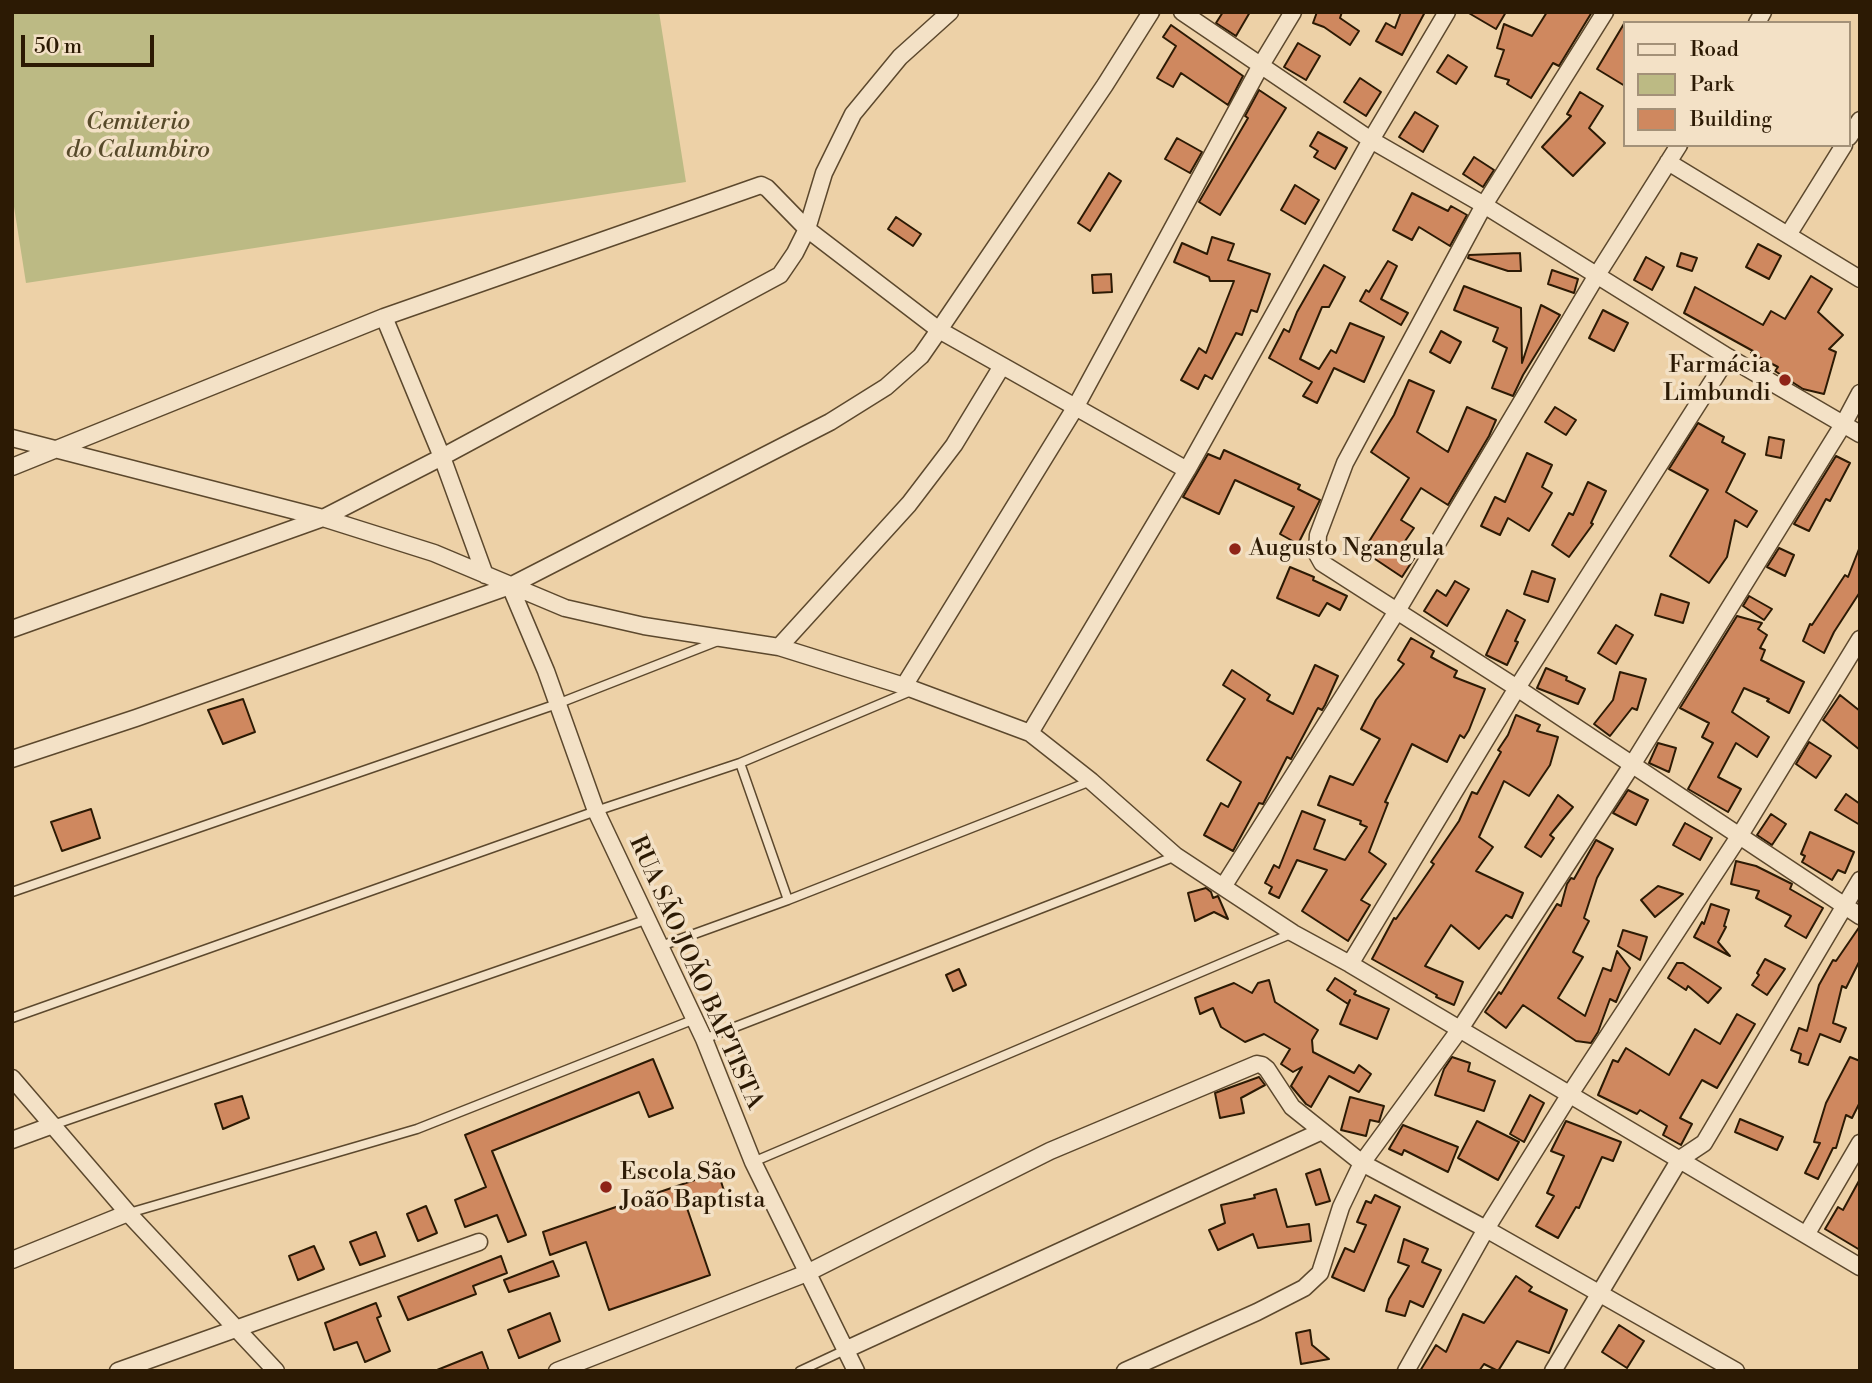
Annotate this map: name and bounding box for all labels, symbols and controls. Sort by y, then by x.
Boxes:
scale bar [24,21,158,65]
legend [1624,21,1851,147]
text: 50 m [34,34,82,60]
text: Road [1690,37,1739,63]
text: Park [1690,72,1734,98]
text: Building [1690,107,1772,133]
park label: Cemiterio do Calumbiro [66,109,210,165]
place label: Farmácia Limbundi [1663,352,1771,408]
marker: Farmácia Limbundi [1777,372,1793,388]
place label: Augusto Ngangula [1249,535,1445,563]
marker: Augusto Ngangula [1227,541,1243,557]
street label: RUA SÃO JOÃO BAPTISTA [622,832,768,1114]
place label: Escola São João Baptista [620,1159,765,1215]
marker: Escola São João Baptista [598,1179,614,1195]

